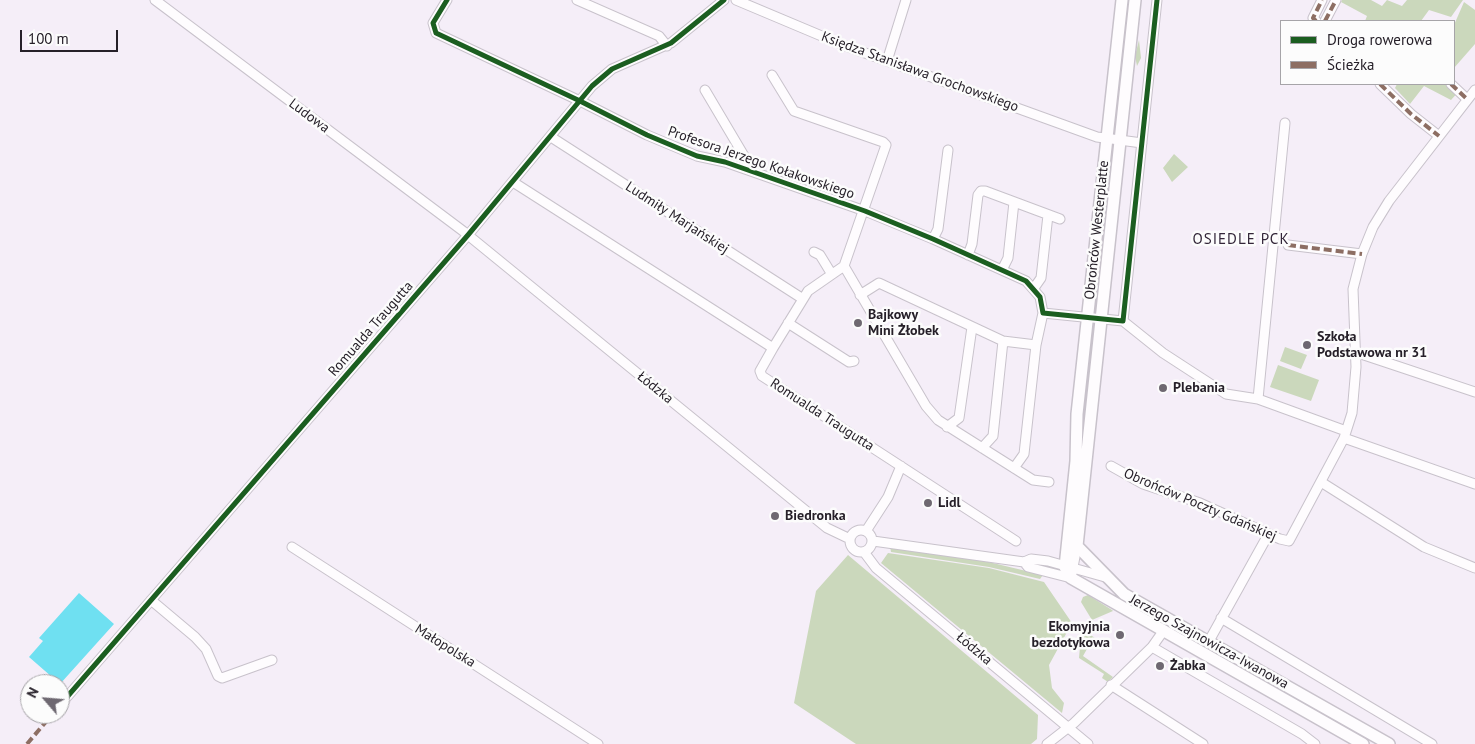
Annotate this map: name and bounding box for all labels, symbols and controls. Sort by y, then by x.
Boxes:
scale bar [22,20,120,52]
legend [1280,20,1455,85]
street label: Księdza Stanisława Grochowskiego [819,28,1021,116]
text: 100 m [28,29,69,48]
text: Droga rowerowa [1327,30,1432,49]
text: Ścieżka [1327,55,1375,74]
street label: Ludowa [285,95,333,137]
street label: Profesora Jerzego Kołakowskiego [665,123,857,203]
street label: Obrońców Westerplatte [1081,160,1113,300]
street label: Ludmiły Marjańskiej [622,178,732,258]
district label: OSIEDLE PCK [1191,231,1291,249]
street label: Romualda Traugutta [325,278,417,380]
place label: Bajkowy Mini Żłobek [868,307,939,340]
marker: Bajkowy Mini Żłobek [852,317,864,329]
place label: Szkoła Podstawowa nr 31 [1317,329,1427,362]
marker: Szkoła Podstawowa nr 31 [1301,339,1313,351]
street label: Łódzka [634,368,676,408]
street label: Romualda Traugutta [767,375,877,455]
place label: Plebania [1173,380,1225,396]
marker: Plebania [1157,382,1169,394]
street label: Obrońców Poczty Gdańskiej [1121,465,1279,545]
place label: Lidl [938,495,961,511]
marker: Lidl [922,497,934,509]
place label: Biedronka [785,508,846,524]
marker: Biedronka [769,510,781,522]
street label: Jerzego Szajnowicza-Iwanowa [1127,591,1291,693]
place label: Ekomyjnia bezdotykowa [1032,619,1110,652]
street label: Małopolska [412,621,478,671]
street label: Łódzka [953,629,995,669]
marker: Ekomyjnia bezdotykowa [1114,629,1126,641]
place label: Żabka [1170,658,1206,674]
marker: Żabka [1154,660,1166,672]
north arrow [20,674,70,724]
text: N [22,684,43,701]

